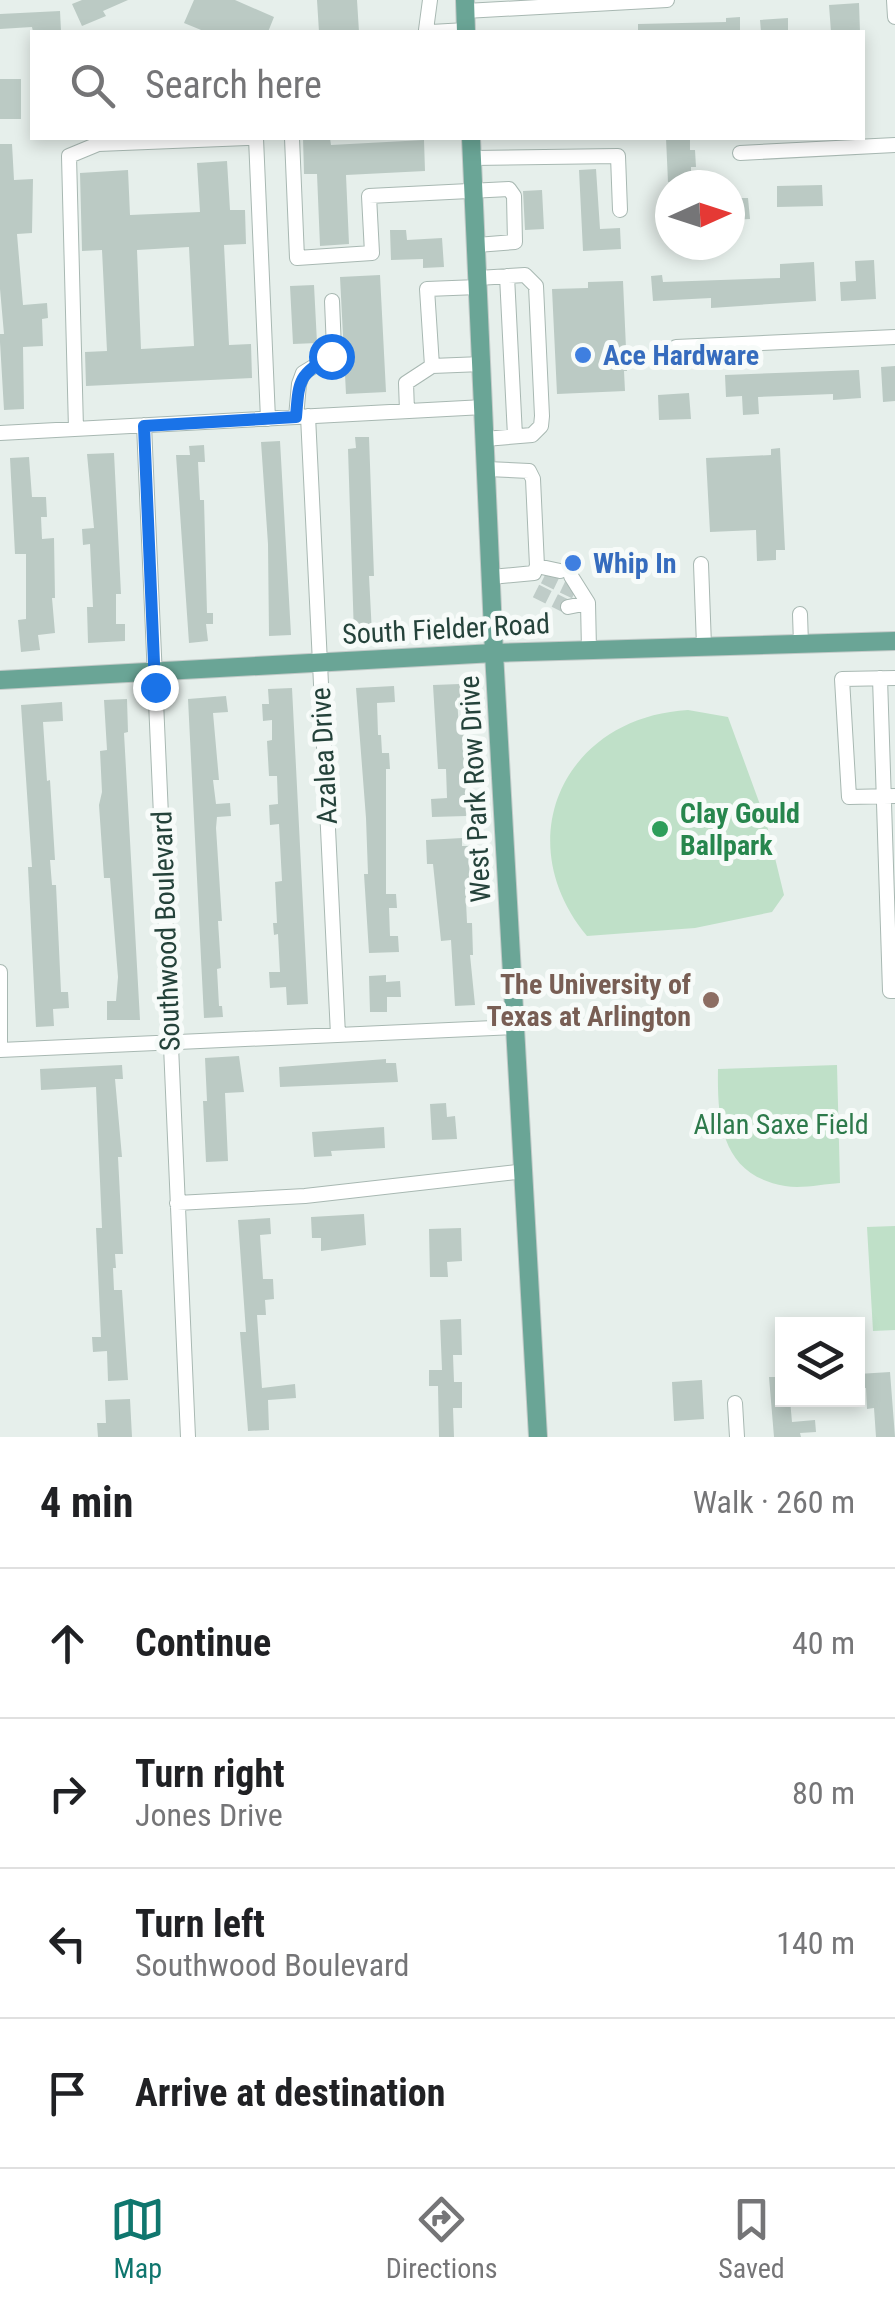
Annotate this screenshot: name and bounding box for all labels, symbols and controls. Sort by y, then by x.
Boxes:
search box [30,30,865,140]
icon: search [65,58,120,113]
text: Search here [145,63,322,107]
north arrow [655,170,745,260]
route start [309,334,355,380]
place label: Ace Hardware [603,339,759,372]
marker: Ace Hardware [572,344,594,366]
place label: Whip In [593,547,676,580]
marker: Whip In [562,552,584,574]
street label: South Fielder Road [341,607,551,651]
route end [133,665,179,711]
street label: West Park Row Drive [453,675,497,903]
street label: Azalea Drive [304,687,344,825]
place label: Clay Gould Ballpark [680,797,800,862]
street label: Southwood Boulevard [145,810,187,1052]
marker: Clay Gould Ballpark [649,818,671,840]
place label: The University of Texas at Arlington [487,968,691,1033]
marker: The University of Texas at Arlington [700,989,722,1011]
park label: Allan Saxe Field [693,1108,869,1141]
map controls [775,1317,865,1407]
button: layers [775,1317,865,1407]
text: 4 min [40,1478,133,1527]
text: Walk · 260 m [693,1483,855,1521]
icon: ahead [40,1616,95,1671]
text: Continue [135,1621,271,1665]
text: 40 m [792,1624,855,1662]
text: Turn right [135,1752,285,1796]
icon: right [40,1766,95,1821]
text: 80 m [792,1774,855,1812]
text: Jones Drive [135,1796,283,1834]
text: Turn left [135,1902,265,1946]
icon: left [40,1916,95,1971]
text: 140 m [776,1924,855,1962]
text: Southwood Boulevard [135,1946,409,1984]
icon: arrive [40,2066,95,2121]
text: Arrive at destination [135,2071,445,2115]
tab: Map [110,2192,165,2285]
tab: Directions [386,2192,498,2285]
tab: Saved [718,2192,785,2285]

